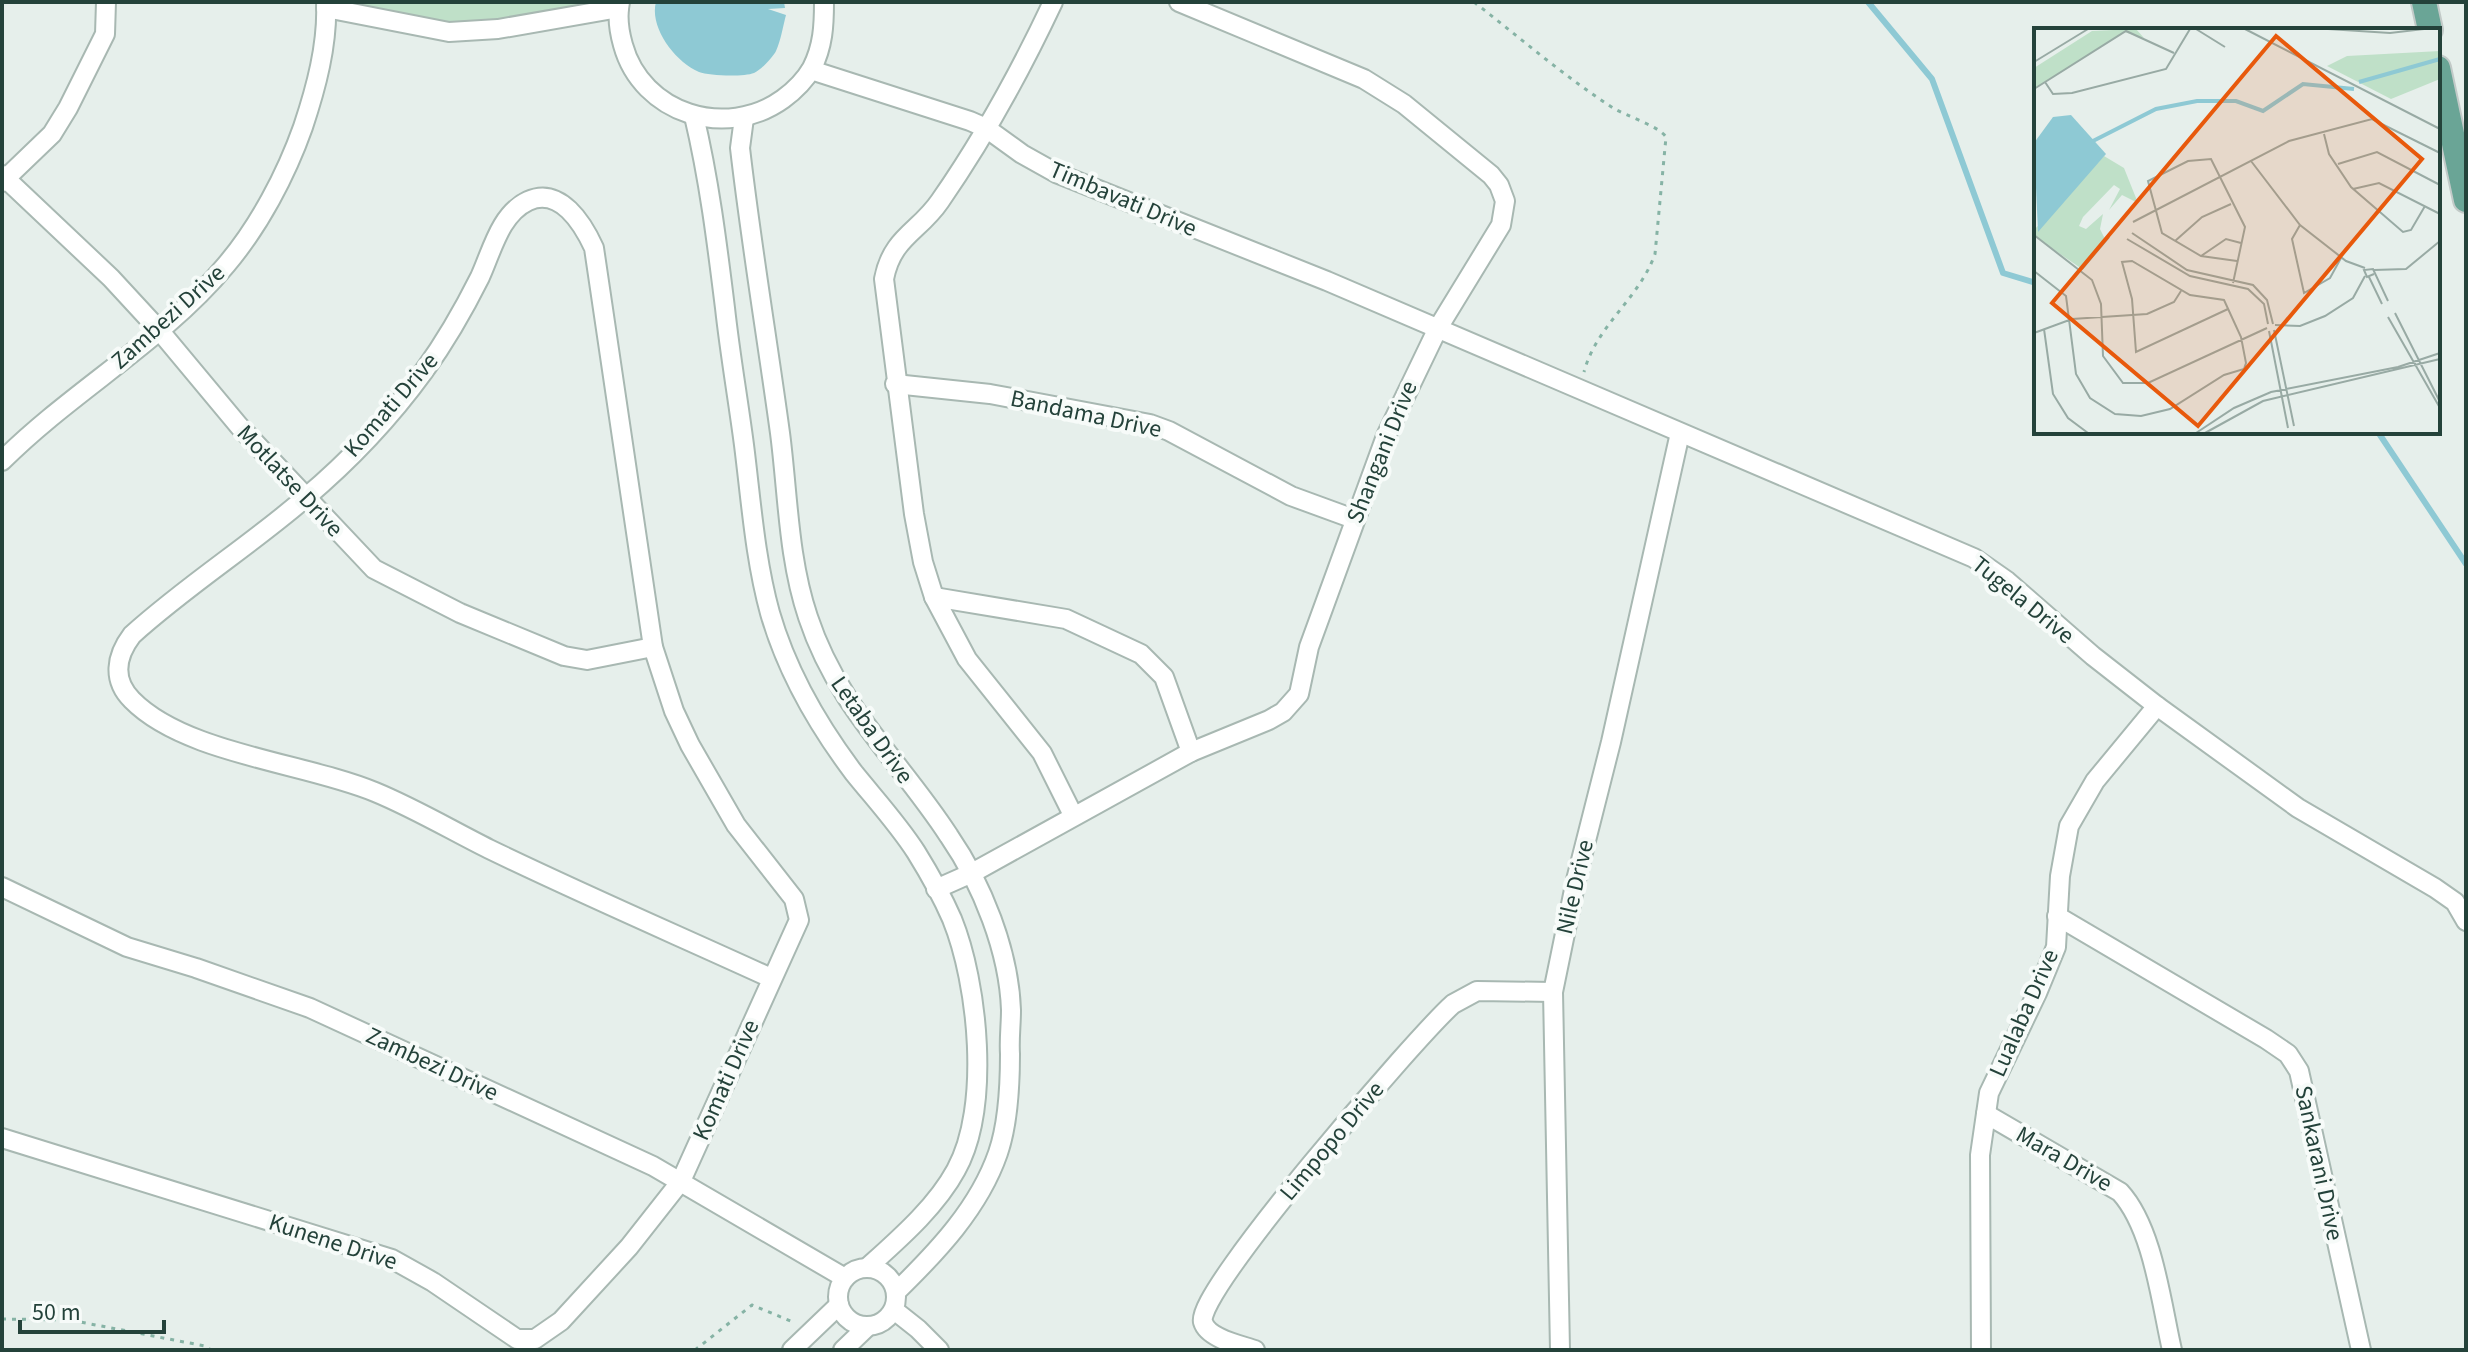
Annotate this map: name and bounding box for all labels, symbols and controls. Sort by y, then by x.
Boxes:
inset map [2034,28,2440,434]
street label: Timbavati Drive [1044,152,1202,246]
street label: Zambezi Drive [103,256,233,378]
street label: Komati Drive [335,345,447,465]
street label: Shangani Drive [1338,376,1426,528]
street label: Bandama Drive [1007,381,1165,447]
street label: Motlatse Drive [229,417,351,545]
street label: Tugela Drive [1964,548,2082,652]
street label: Letaba Drive [822,669,922,791]
street label: Nile Drive [1547,836,1603,938]
street label: Lualaba Drive [1980,943,2068,1083]
street label: Komati Drive [684,1014,768,1146]
street label: Zambezi Drive [360,1018,504,1110]
street label: Limpopo Drive [1271,1073,1393,1209]
street label: Sankarani Drive [2286,1082,2352,1244]
street label: Mara Drive [2009,1117,2119,1201]
street label: Kunene Drive [264,1205,402,1279]
scale bar [20,1284,164,1334]
text: 50 m [32,1295,81,1330]

